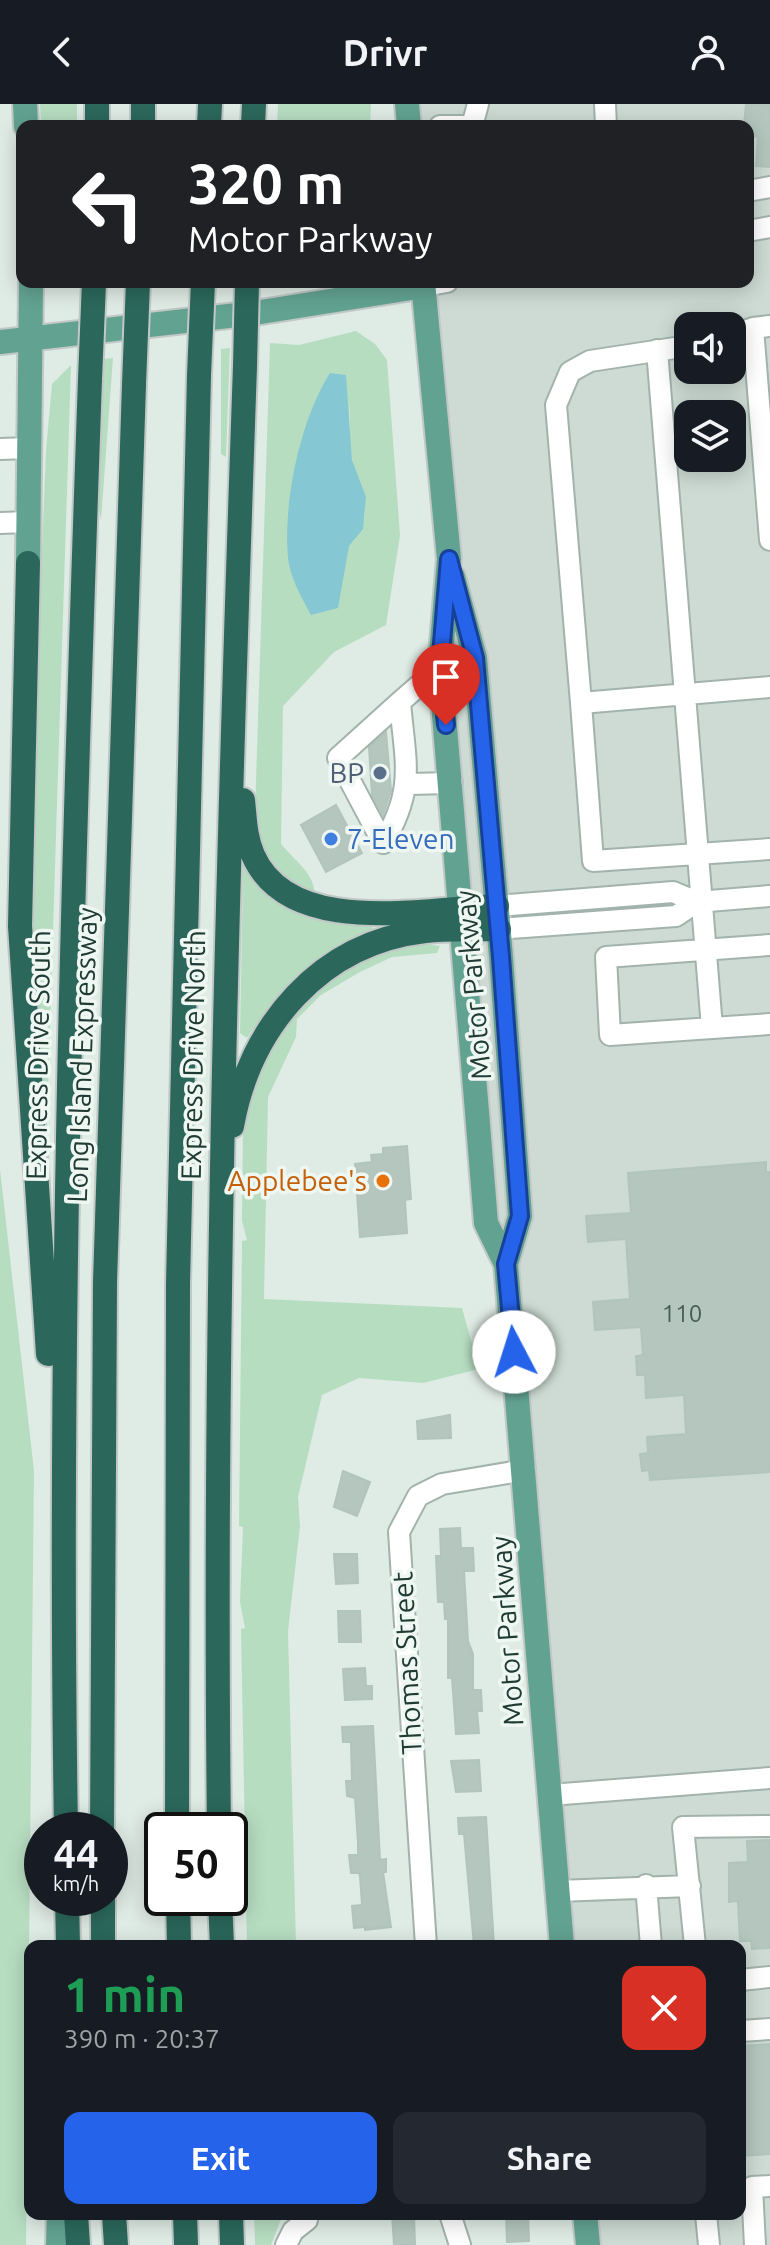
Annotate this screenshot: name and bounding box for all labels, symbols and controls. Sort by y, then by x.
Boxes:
icon: back [40,30,84,74]
icon: person [686,30,730,74]
text: Drivr [343,32,427,73]
icon: left [56,152,160,256]
text: 320 m [188,152,344,215]
text: Motor Parkway [188,218,433,259]
map controls [674,312,746,472]
button: sound [674,312,746,384]
button: layers [674,400,746,472]
pin [412,643,480,725]
icon: arrive [424,655,468,699]
place label: BP [329,757,364,788]
marker: BP [371,764,389,782]
place label: 7-Eleven [347,823,454,854]
marker: 7-Eleven [322,830,340,848]
street label: Motor Parkway [449,889,496,1081]
street label: Long Island Expressway [61,907,102,1203]
street label: Express Drive South [20,930,55,1180]
street label: Express Drive North [175,930,210,1180]
place label: Applebee's [227,1165,367,1196]
marker: Applebee's [374,1172,392,1190]
house number: 110 [662,1300,702,1327]
position arrow [472,1310,556,1394]
street label: Motor Parkway [484,1535,529,1727]
street label: Thomas Street [386,1571,427,1755]
speed limit sign: 50 [144,1812,248,1916]
text: 44 [53,1831,99,1876]
text: km/h [53,1872,99,1895]
button: close [622,1966,706,2050]
text: 1 min [64,1967,185,2021]
text: 390 m · 20:37 [64,2024,220,2053]
button: Exit [64,2112,377,2204]
button: Share [393,2112,706,2204]

